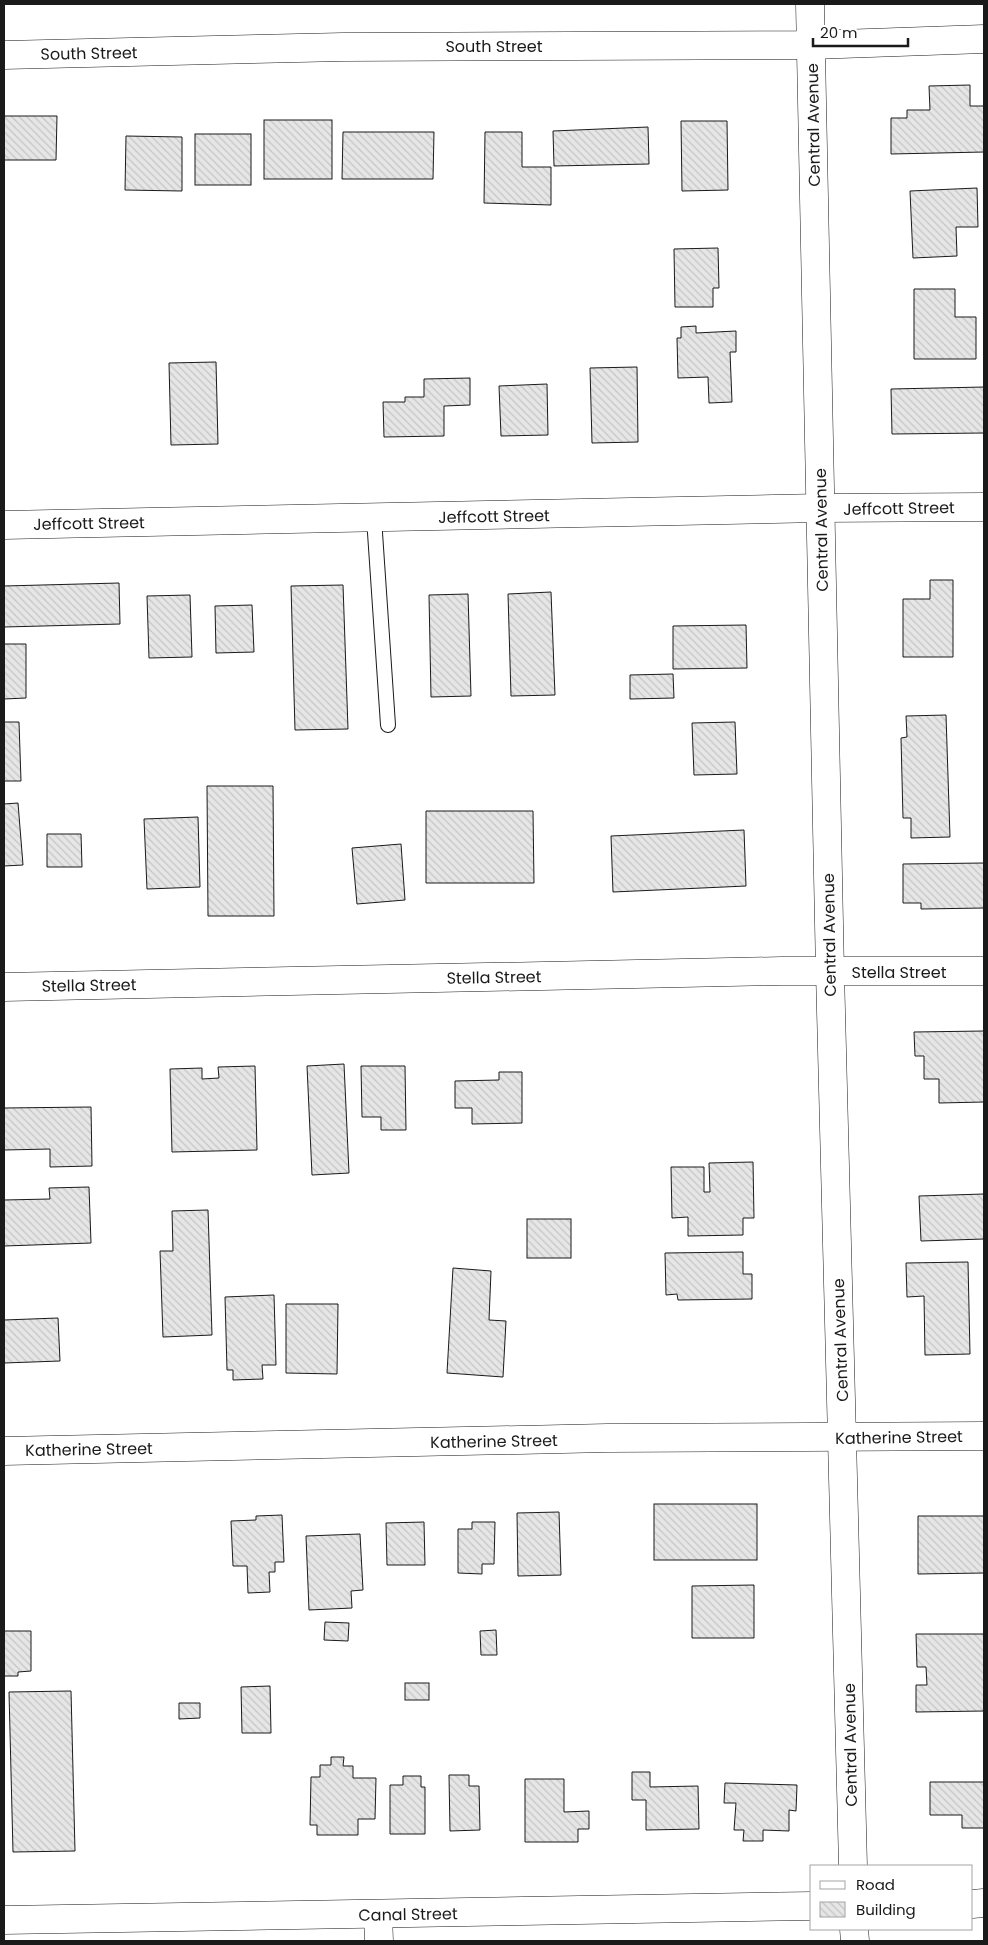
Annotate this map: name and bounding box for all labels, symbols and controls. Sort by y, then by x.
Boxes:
scale bar [813,15,908,47]
text: 20 m [820,22,858,43]
street label: South Street [445,35,543,58]
street label: South Street [40,41,138,66]
street label: Central Avenue [801,63,826,187]
street label: Central Avenue [809,468,834,592]
street label: Jeffcott Street [843,496,955,521]
street label: Jeffcott Street [438,504,550,529]
street label: Jeffcott Street [33,511,145,536]
street label: Central Avenue [817,873,842,997]
street label: Stella Street [852,961,947,984]
street label: Stella Street [446,965,542,990]
street label: Stella Street [41,973,137,998]
street label: Central Avenue [827,1278,854,1402]
street label: Katherine Street [835,1425,963,1450]
street label: Katherine Street [430,1429,558,1454]
street label: Katherine Street [25,1437,153,1462]
street label: Central Avenue [838,1683,863,1807]
legend [810,1865,973,1930]
text: Road [856,1874,895,1895]
text: Building [856,1899,916,1920]
street label: Canal Street [358,1902,458,1927]

